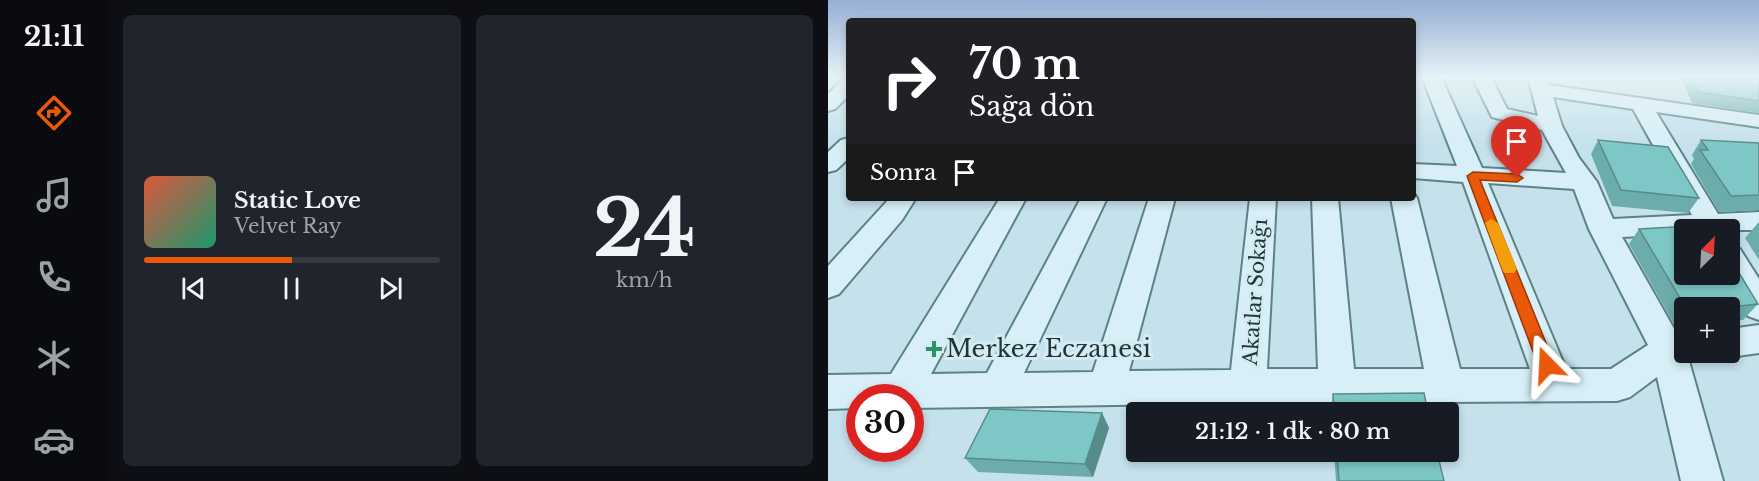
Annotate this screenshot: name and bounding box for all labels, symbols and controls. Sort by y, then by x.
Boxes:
text: 21:11 [24,20,84,53]
text: 70 m [969,38,1080,90]
icon: right [870,42,948,120]
text: Sağa dön [969,90,1094,123]
icon: directions [33,92,75,134]
pin [1491,116,1542,178]
icon: arrive [1500,125,1533,158]
icon: arrive [948,156,981,189]
text: Sonra [870,159,936,186]
icon: music [33,174,75,216]
text: 24 [593,180,696,277]
text: Static Love [234,187,361,214]
text: Velvet Ray [234,214,342,238]
street label: Akatlar Sokağı [1238,218,1272,367]
north arrow [1674,219,1740,285]
map controls [1674,219,1740,363]
icon: phone [33,256,75,298]
text: km/h [616,268,673,292]
icon: previous [177,272,210,305]
icon: pause [275,272,308,305]
icon: next [374,272,407,305]
button: + [1674,297,1740,363]
position arrow [1515,333,1579,397]
place label: Merkez Eczanesi [946,334,1151,363]
icon: climate [33,337,75,379]
marker: Merkez Eczanesi [927,342,941,356]
speed limit sign: 30 [846,384,924,462]
text: 21:12 · 1 dk · 80 m [1195,418,1390,445]
icon: car [33,419,75,461]

